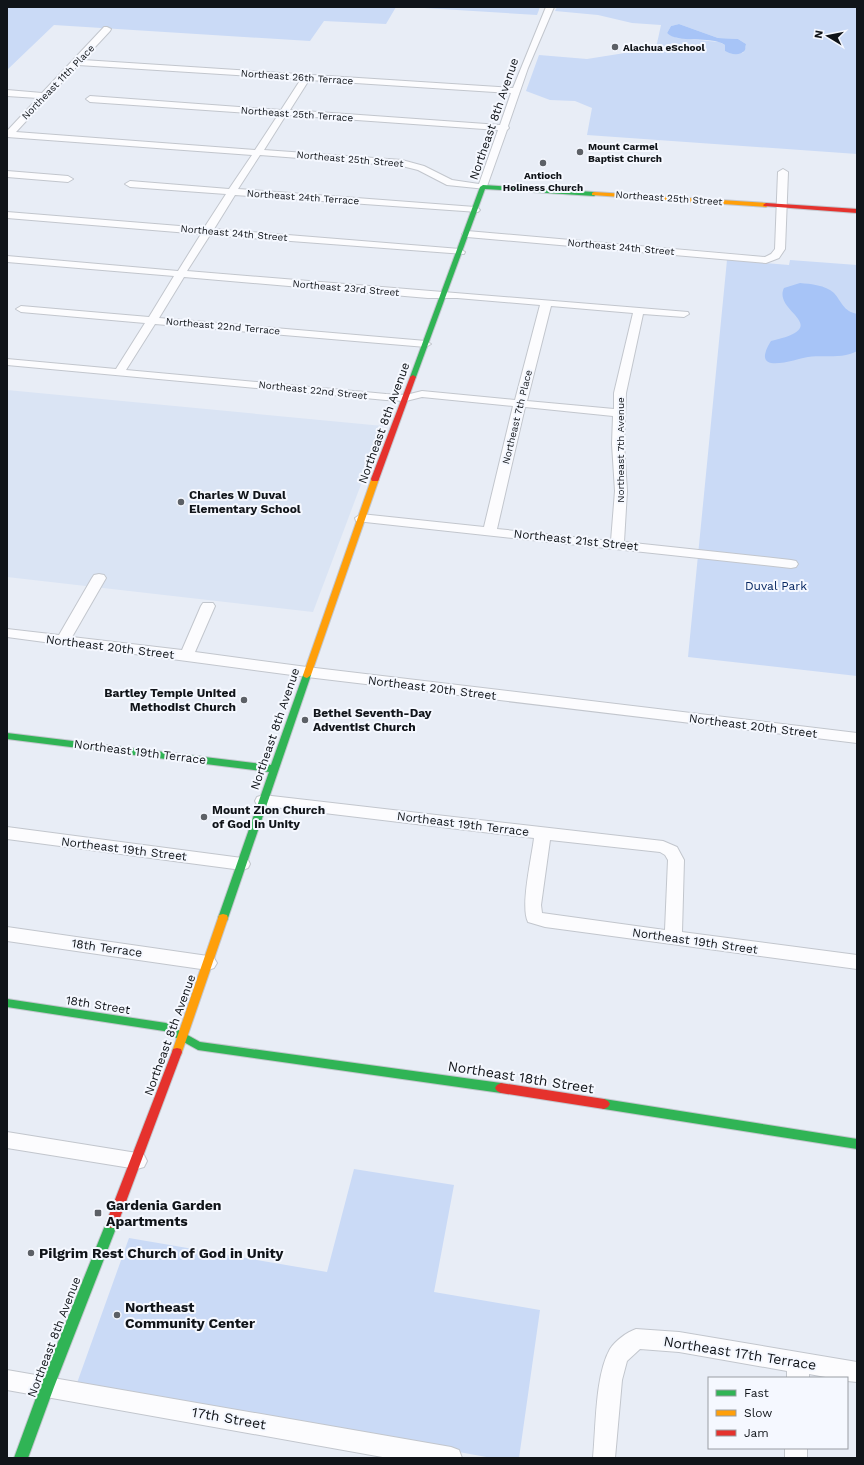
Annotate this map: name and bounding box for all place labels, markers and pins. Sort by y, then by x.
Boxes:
marker: Alachua eSchool [610,42,620,52]
place label: Alachua eSchool [623,42,706,53]
place label: Mount Carmel Baptist Church [588,141,662,164]
marker: Mount Carmel Baptist Church [575,147,585,157]
marker: Antioch Holiness Church [538,158,548,168]
place label: Antioch Holiness Church [503,170,583,193]
place label: Charles W Duval Elementary School [189,488,301,516]
marker: Charles W Duval Elementary School [176,497,186,507]
place label: Bartley Temple United Methodist Church [104,686,236,714]
marker: Bartley Temple United Methodist Church [239,695,249,705]
place label: Bethel Seventh-Day Adventist Church [313,706,432,734]
marker: Bethel Seventh-Day Adventist Church [300,715,310,725]
place label: Mount Zion Church of God in Unity [212,803,325,831]
marker: Mount Zion Church of God in Unity [199,812,209,822]
place label: Gardenia Garden Apartments [106,1197,222,1229]
marker: Gardenia Garden Apartments [93,1208,103,1218]
place label: Pilgrim Rest Church of God in Unity [39,1245,284,1261]
marker: Pilgrim Rest Church of God in Unity [26,1248,36,1258]
place label: Northeast Community Center [125,1299,255,1331]
marker: Northeast Community Center [112,1310,122,1320]

